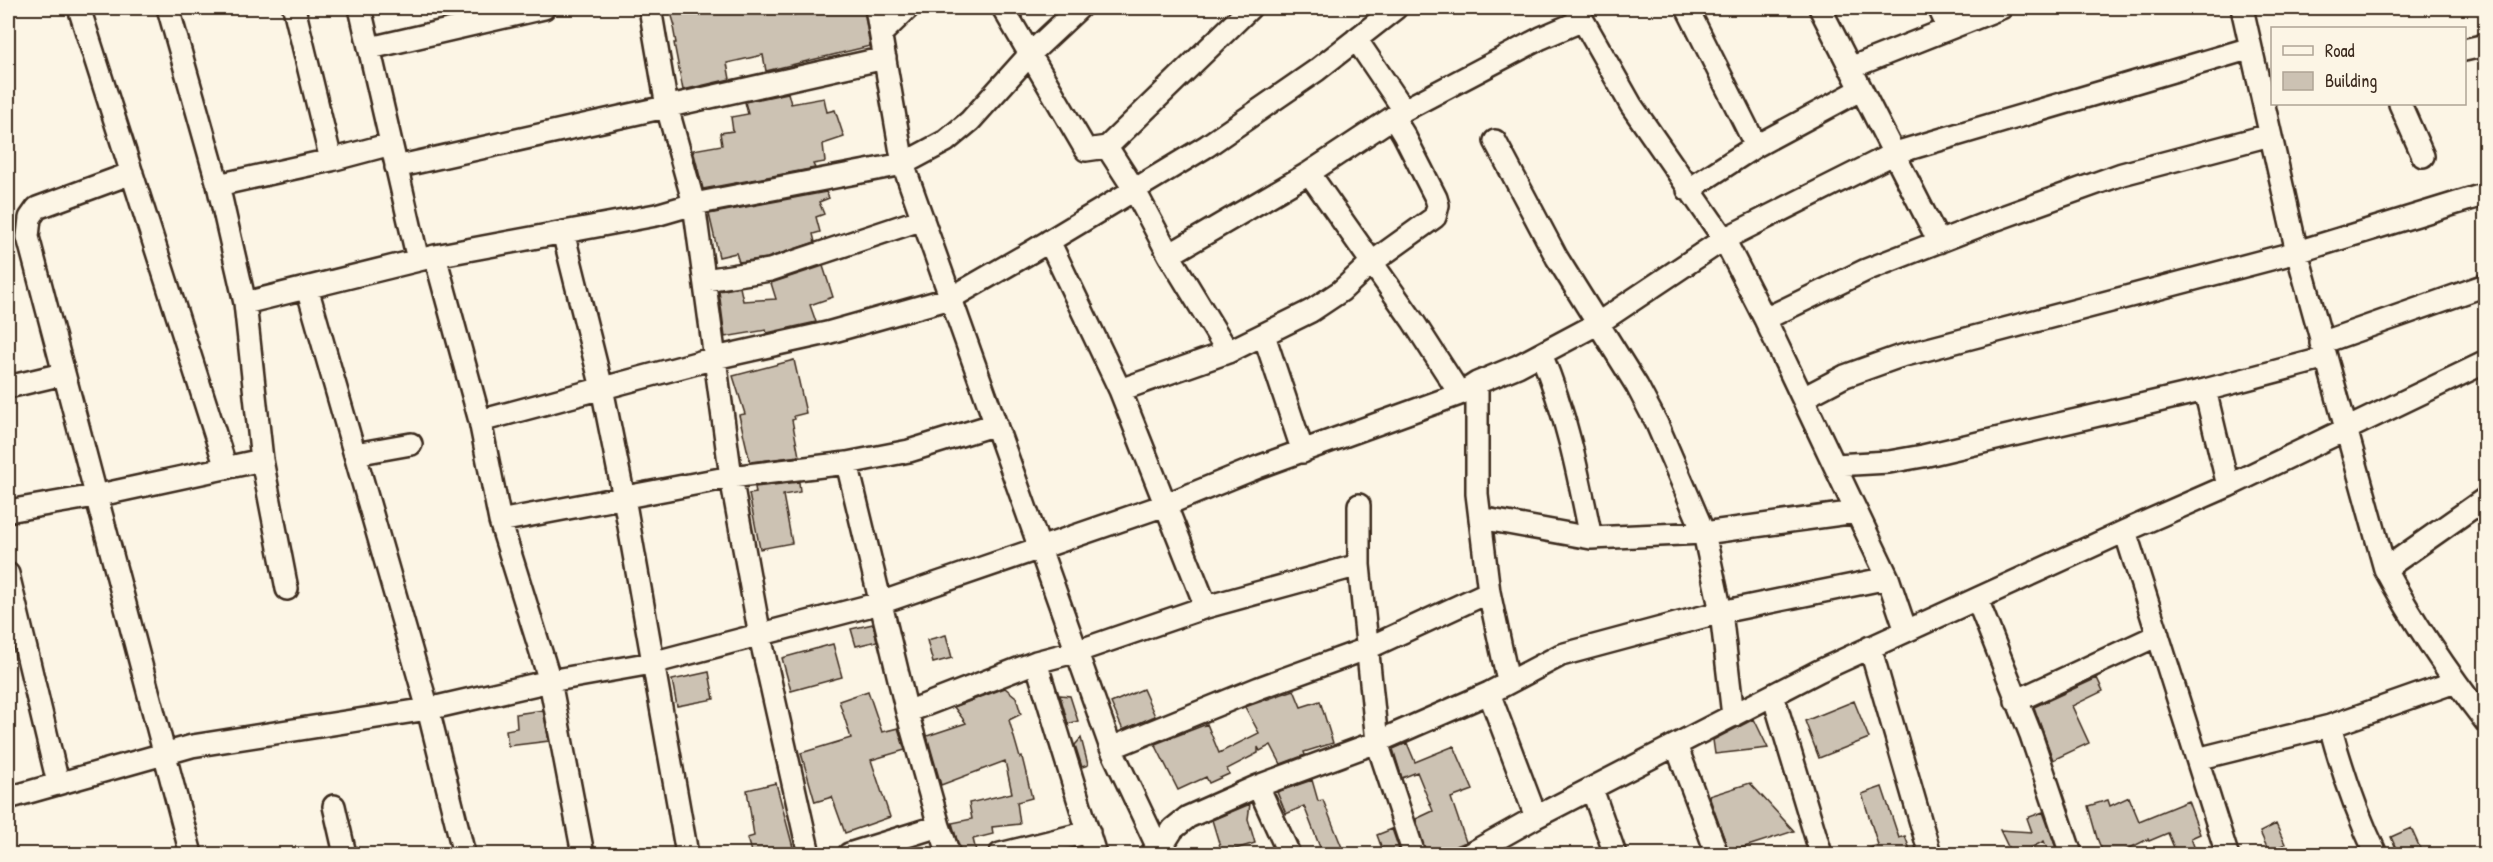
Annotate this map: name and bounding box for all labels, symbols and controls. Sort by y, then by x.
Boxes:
legend [2271,27,2466,105]
text: Road [2325,38,2355,63]
text: Building [2325,68,2377,93]

